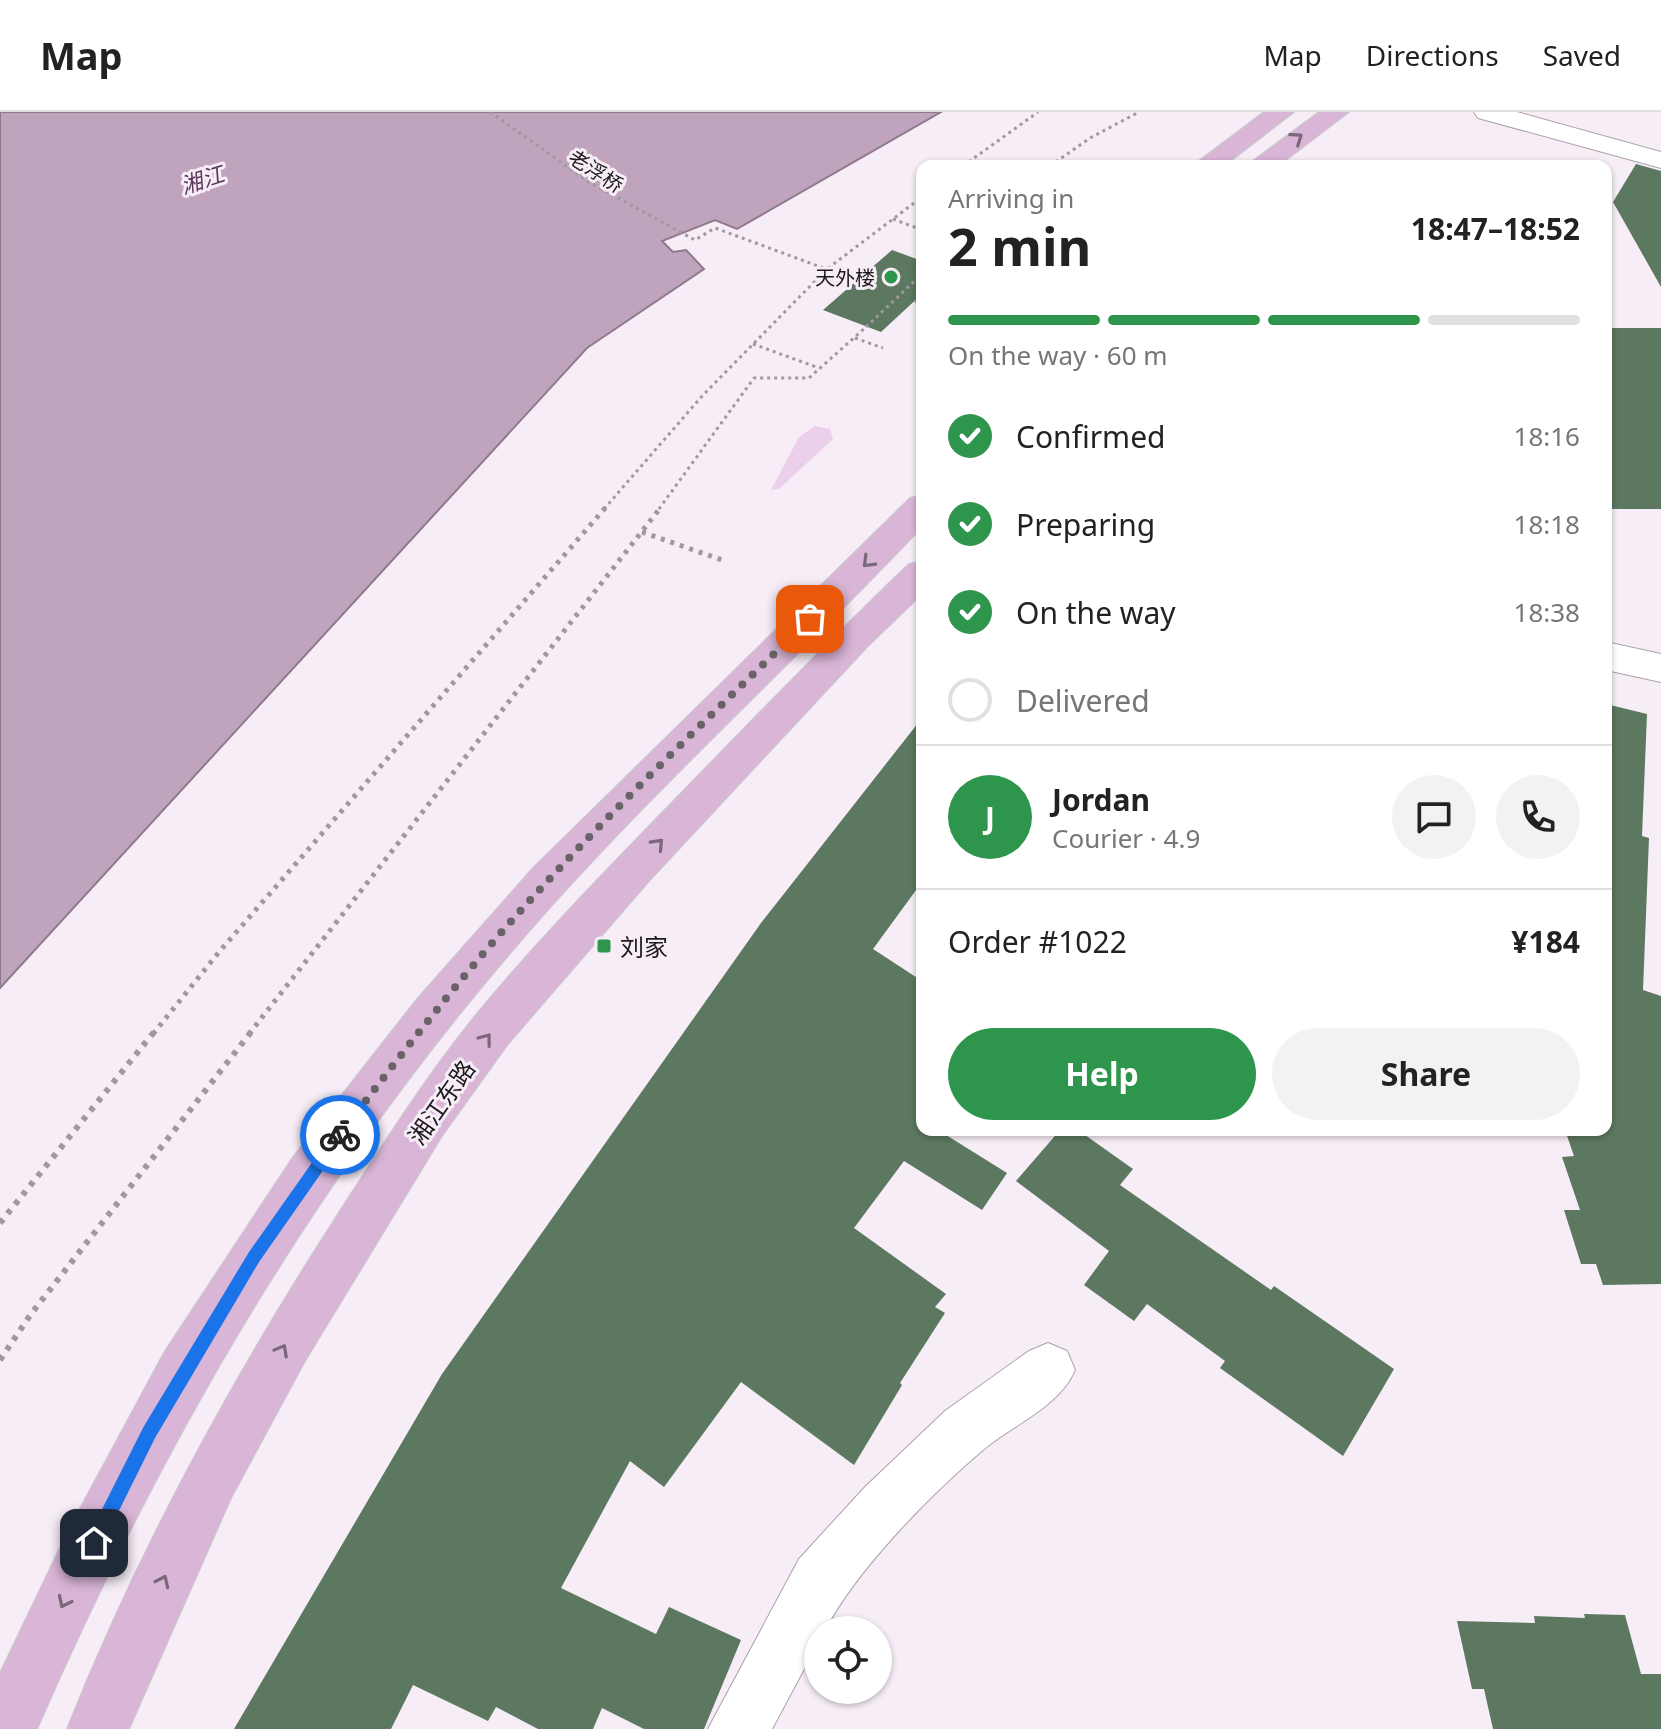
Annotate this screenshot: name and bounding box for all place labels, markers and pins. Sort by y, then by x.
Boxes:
place label: 天外楼 [815,264,875,291]
marker: 天外楼 [882,268,900,286]
pin [776,585,844,653]
place label: 刘家 [620,930,668,963]
marker: 刘家 [595,937,613,955]
pin [60,1509,128,1577]

